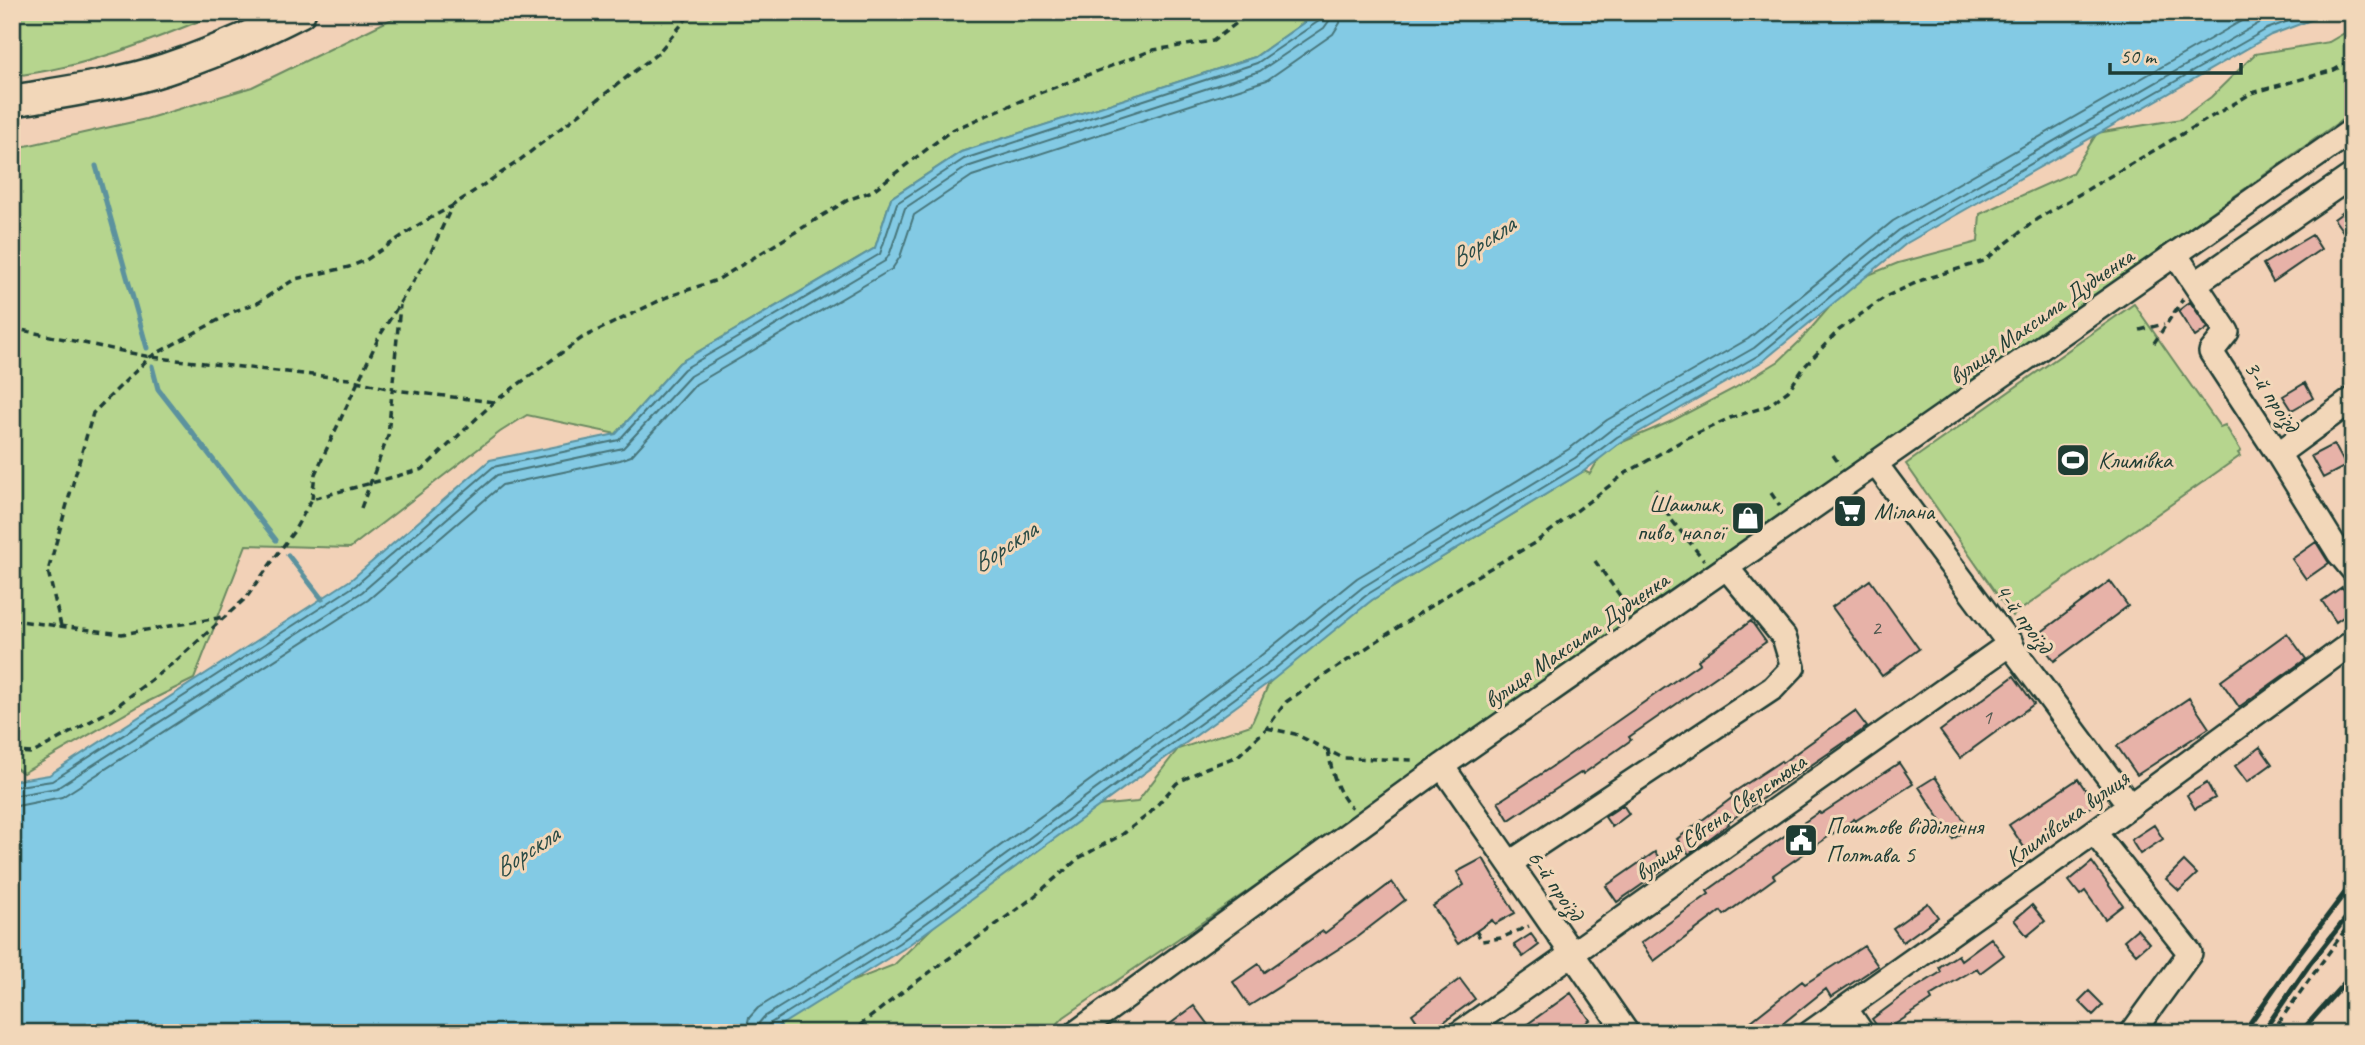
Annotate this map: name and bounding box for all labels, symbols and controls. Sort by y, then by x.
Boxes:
scale bar [2110,32,2241,76]
text: 50 m [2120,43,2158,69]
water label: Ворскла [1443,207,1523,275]
street label: вулиця Максима Дудченка [1943,240,2141,391]
street label: 3-й проїзд [2236,354,2308,440]
sports icon: Климівка [2054,441,2092,479]
place label: Климівка [2098,445,2174,475]
place label: Шашлик, пиво, напої [1637,489,1729,547]
supermarket icon: Мілана [1831,492,1869,530]
place label: Мілана [1874,496,1936,526]
shop icon: Шашлик, пиво, напої [1729,499,1767,537]
water label: Ворскла [965,512,1045,580]
street label: вулиця Максима Дудченка [1478,564,1676,715]
street label: 4-й проїзд [1987,577,2061,661]
house number: 2 [1871,615,1882,641]
house number: 1 [1982,704,1993,730]
street label: вулиця Євгена Сверстюка [1628,746,1813,887]
street label: Климівська вулиця [1999,762,2136,873]
place label: Поштове відділення Полтава 5 [1826,811,1984,869]
water label: Ворскла [487,817,567,885]
public building icon: Поштове відділення Полтава 5 [1782,821,1820,859]
street label: 6-й проїзд [1520,844,1593,929]

